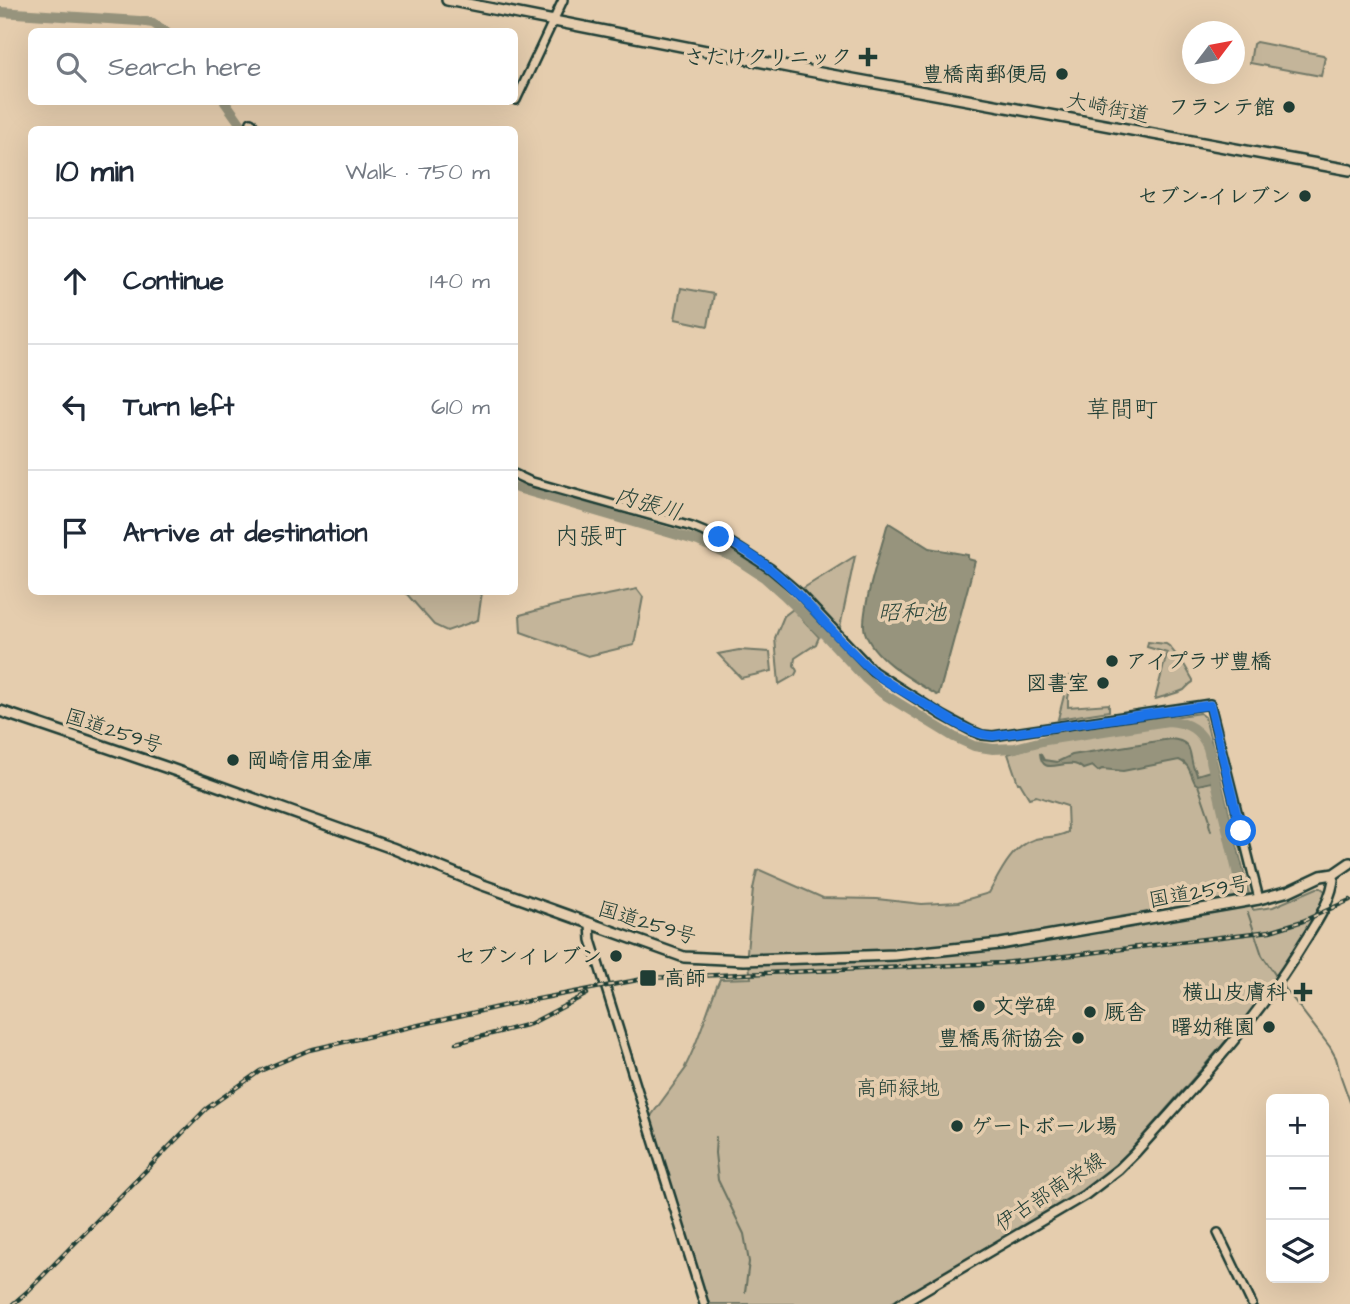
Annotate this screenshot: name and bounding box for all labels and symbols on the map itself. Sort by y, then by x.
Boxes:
north arrow [1182,21,1245,84]
place label: さたけクリニック [684,43,852,72]
marker: さたけクリニック [858,47,878,67]
place label: 豊橋南郵便局 [922,60,1048,89]
marker: 豊橋南郵便局 [1054,66,1070,82]
street label: 大崎街道 [1064,86,1152,130]
place label: フランテ館 [1168,93,1275,122]
marker: フランテ館 [1281,99,1297,115]
place label: セブン-イレブン [1137,182,1291,211]
marker: セブン-イレブン [1297,188,1313,204]
district label: 草間町 [1086,393,1158,427]
water label: 内張川 [610,479,686,529]
district label: 内張町 [555,520,627,554]
route end [703,521,734,552]
water label: 昭和池 [878,597,948,629]
place label: アイプラザ豊橋 [1126,647,1272,676]
marker: アイプラザ豊橋 [1104,653,1120,669]
place label: 図書室 [1026,669,1089,698]
marker: 図書室 [1095,675,1111,691]
street label: 国道259号 [61,701,167,761]
place label: 岡崎信用金庫 [247,746,373,775]
marker: 岡崎信用金庫 [225,752,241,768]
route start [1225,815,1256,846]
street label: 国道259号 [1146,869,1252,915]
street label: 国道259号 [594,894,700,952]
place label: セブンイレブン [455,942,602,971]
marker: セブンイレブン [608,948,624,964]
place label: 高師 [664,964,706,993]
marker: 高師 [638,968,658,988]
place label: 横山皮膚科 [1182,978,1287,1007]
marker: 横山皮膚科 [1293,982,1313,1002]
place label: 文学碑 [993,992,1056,1021]
marker: 文学碑 [971,998,987,1014]
place label: 厩舎 [1104,998,1146,1027]
marker: 厩舎 [1082,1004,1098,1020]
place label: 曙幼稚園 [1171,1013,1255,1042]
marker: 曙幼稚園 [1261,1019,1277,1035]
place label: 豊橋馬術協会 [938,1024,1064,1053]
marker: 豊橋馬術協会 [1070,1030,1086,1046]
park label: 高師緑地 [856,1074,940,1103]
place label: ゲートボール場 [971,1112,1117,1141]
marker: ゲートボール場 [949,1118,965,1134]
street label: 伊古部南栄線 [989,1146,1111,1238]

